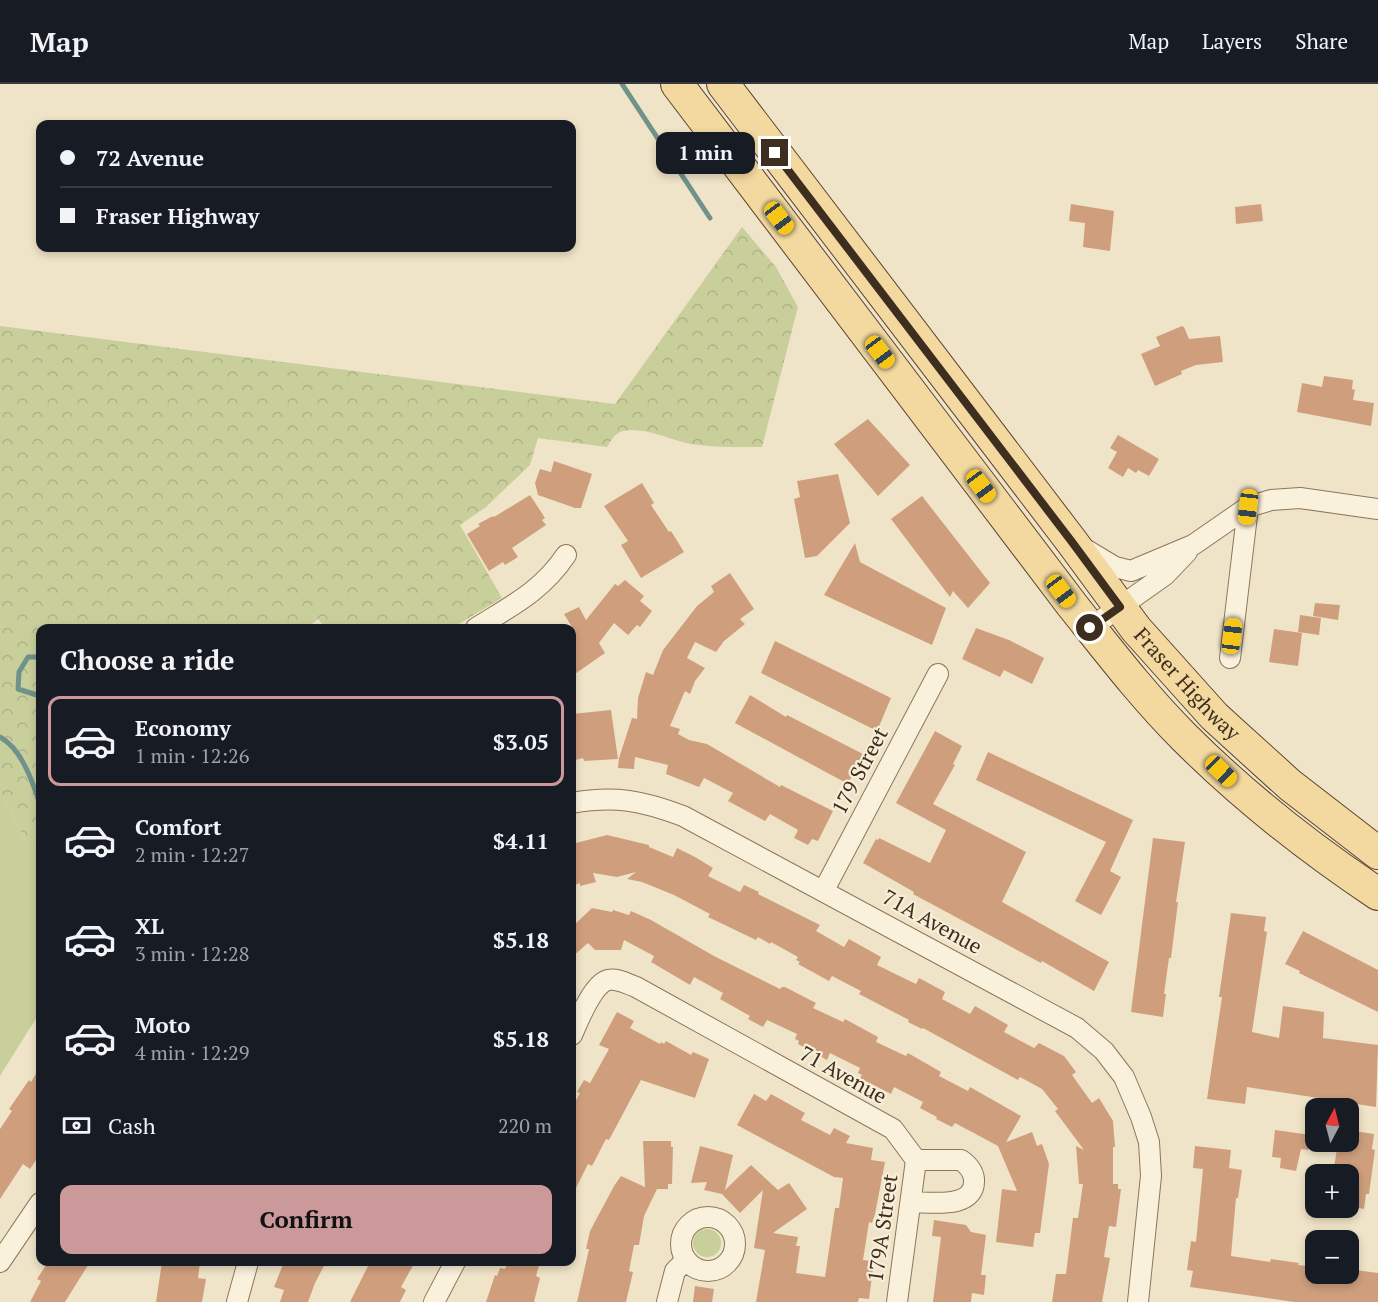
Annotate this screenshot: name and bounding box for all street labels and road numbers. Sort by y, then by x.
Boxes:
street label: Fraser Highway [1128,621,1247,746]
street label: 179 Street [825,722,894,819]
street label: 71A Avenue [878,882,987,960]
street label: 71 Avenue [795,1039,892,1110]
street label: 179A Street [861,1172,903,1284]

